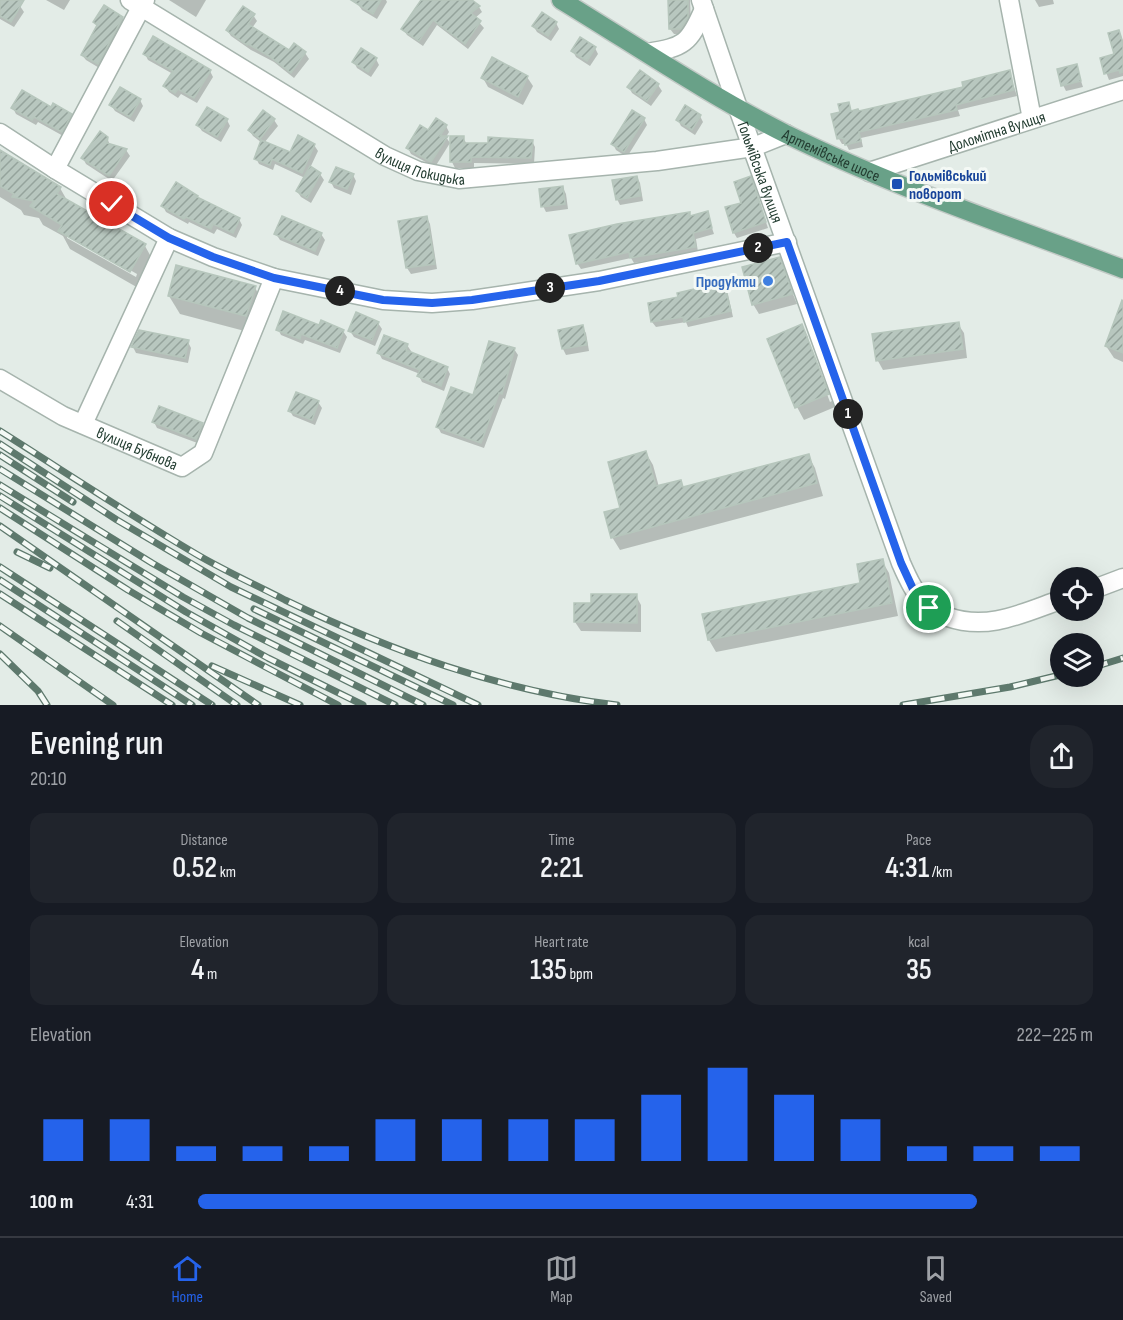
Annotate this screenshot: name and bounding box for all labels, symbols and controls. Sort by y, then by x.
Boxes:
street label: Доломітна вулиця [946,108,1048,157]
street label: Гольмівська вулиця [733,119,786,226]
street label: Артемівське шосе [778,125,883,186]
street label: вулиця Покидька [371,144,466,190]
place label: Гольмівський поворот [909,167,987,204]
marker: Гольмівський поворот [890,177,904,191]
pin [86,178,137,229]
icon: check [95,187,128,220]
pin: 2 [743,233,773,263]
text: 2 [754,238,762,257]
pin: 3 [535,273,565,303]
place label: Продукти [696,273,756,292]
marker: Продукти [761,274,775,288]
pin: 4 [325,276,355,306]
text: 3 [546,278,554,297]
text: 4 [336,281,344,300]
pin: 1 [833,399,863,429]
text: 1 [845,404,851,423]
street label: вулиця Бубнова [93,424,180,475]
map controls [1050,567,1104,687]
button: locate [1050,567,1104,621]
pin [903,582,954,633]
icon: arrive [912,591,945,624]
button: layers [1050,633,1104,687]
text: Evening run [30,724,164,764]
button: share [1030,725,1093,788]
text: 20:10 [30,767,67,791]
text: Distance [181,831,228,850]
text: Time [548,831,575,850]
text: Pace [906,831,932,850]
text: 0.52 [172,850,217,886]
text: 2:21 [540,850,583,886]
text: 4:31 [885,850,929,886]
text: km [217,863,236,882]
text: /km [929,863,952,882]
text: Elevation [179,933,229,952]
text: Heart rate [534,933,589,952]
text: kcal [908,933,929,952]
text: 4 [191,952,204,988]
text: 135 [530,952,567,988]
text: 35 [906,952,932,988]
text: m [204,965,217,984]
text: bpm [567,965,593,984]
text: Elevation [30,1023,92,1047]
text: 222–225 m [1017,1023,1093,1047]
text: 100 m [30,1190,73,1214]
text: 4:31 [126,1190,154,1214]
tab: Home [171,1252,204,1307]
tab: Map [545,1252,578,1307]
tab: Saved [919,1252,952,1307]

